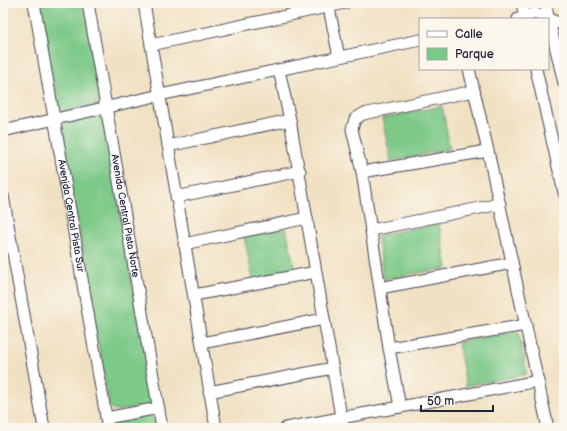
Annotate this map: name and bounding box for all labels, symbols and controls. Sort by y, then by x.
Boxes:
legend [419,18,549,70]
text: Calle [455,27,483,42]
text: Parque [455,47,494,62]
street label: Avenida Central Pista Norte [108,153,142,278]
street label: Avenida Central Pista Sur [55,159,87,273]
scale bar [421,387,493,413]
text: 50 m [427,394,454,409]

